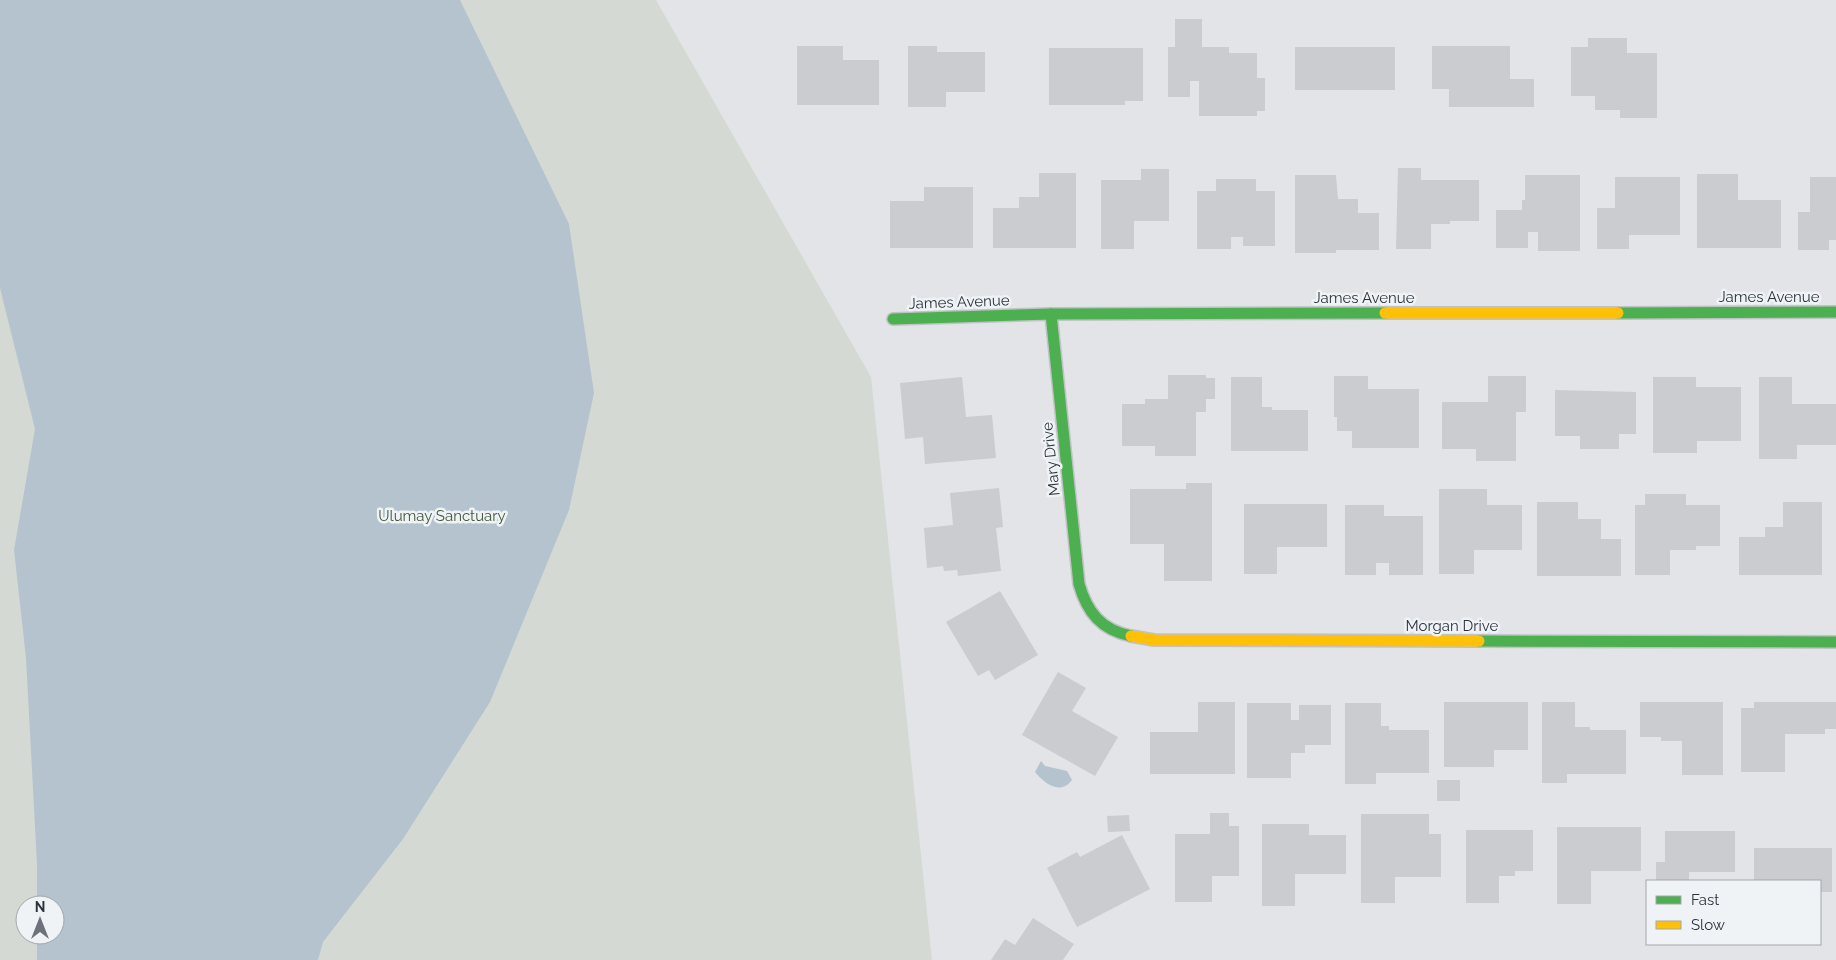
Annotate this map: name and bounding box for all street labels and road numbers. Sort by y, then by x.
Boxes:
street label: James Avenue [1718,288,1820,306]
street label: James Avenue [1313,289,1415,307]
street label: James Avenue [908,291,1010,313]
street label: Mary Drive [1038,421,1064,497]
street label: Morgan Drive [1406,617,1499,635]

